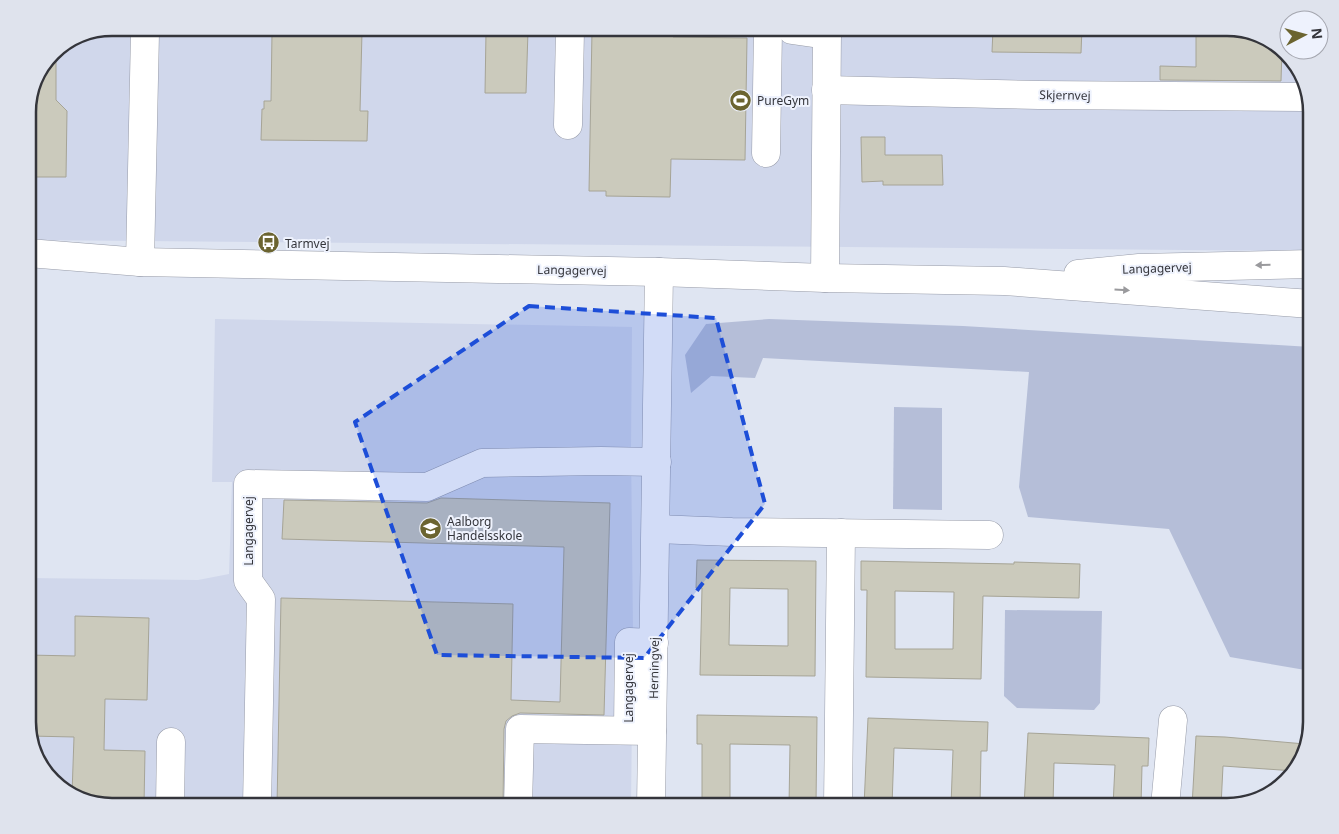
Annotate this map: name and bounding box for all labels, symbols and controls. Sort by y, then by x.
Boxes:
north arrow [1279,10,1329,60]
text: N [1307,27,1327,40]
street label: Skjernvej [1039,86,1091,104]
sports icon: PureGym [729,88,753,112]
place label: PureGym [757,92,809,109]
bus stop icon: Tarmvej [257,231,281,255]
place label: Tarmvej [285,235,330,252]
street label: Langagervej [1122,258,1192,278]
street label: Langagervej [537,261,607,279]
one-way arrow [1254,261,1270,269]
one-way arrow [1115,286,1131,294]
street label: Langagervej [240,496,257,566]
place label: Aalborg Handelsskole [447,513,523,544]
school or university icon: Aalborg Handelsskole [419,516,443,540]
street label: Herningvej [645,637,663,699]
street label: Langagervej [620,653,637,723]

